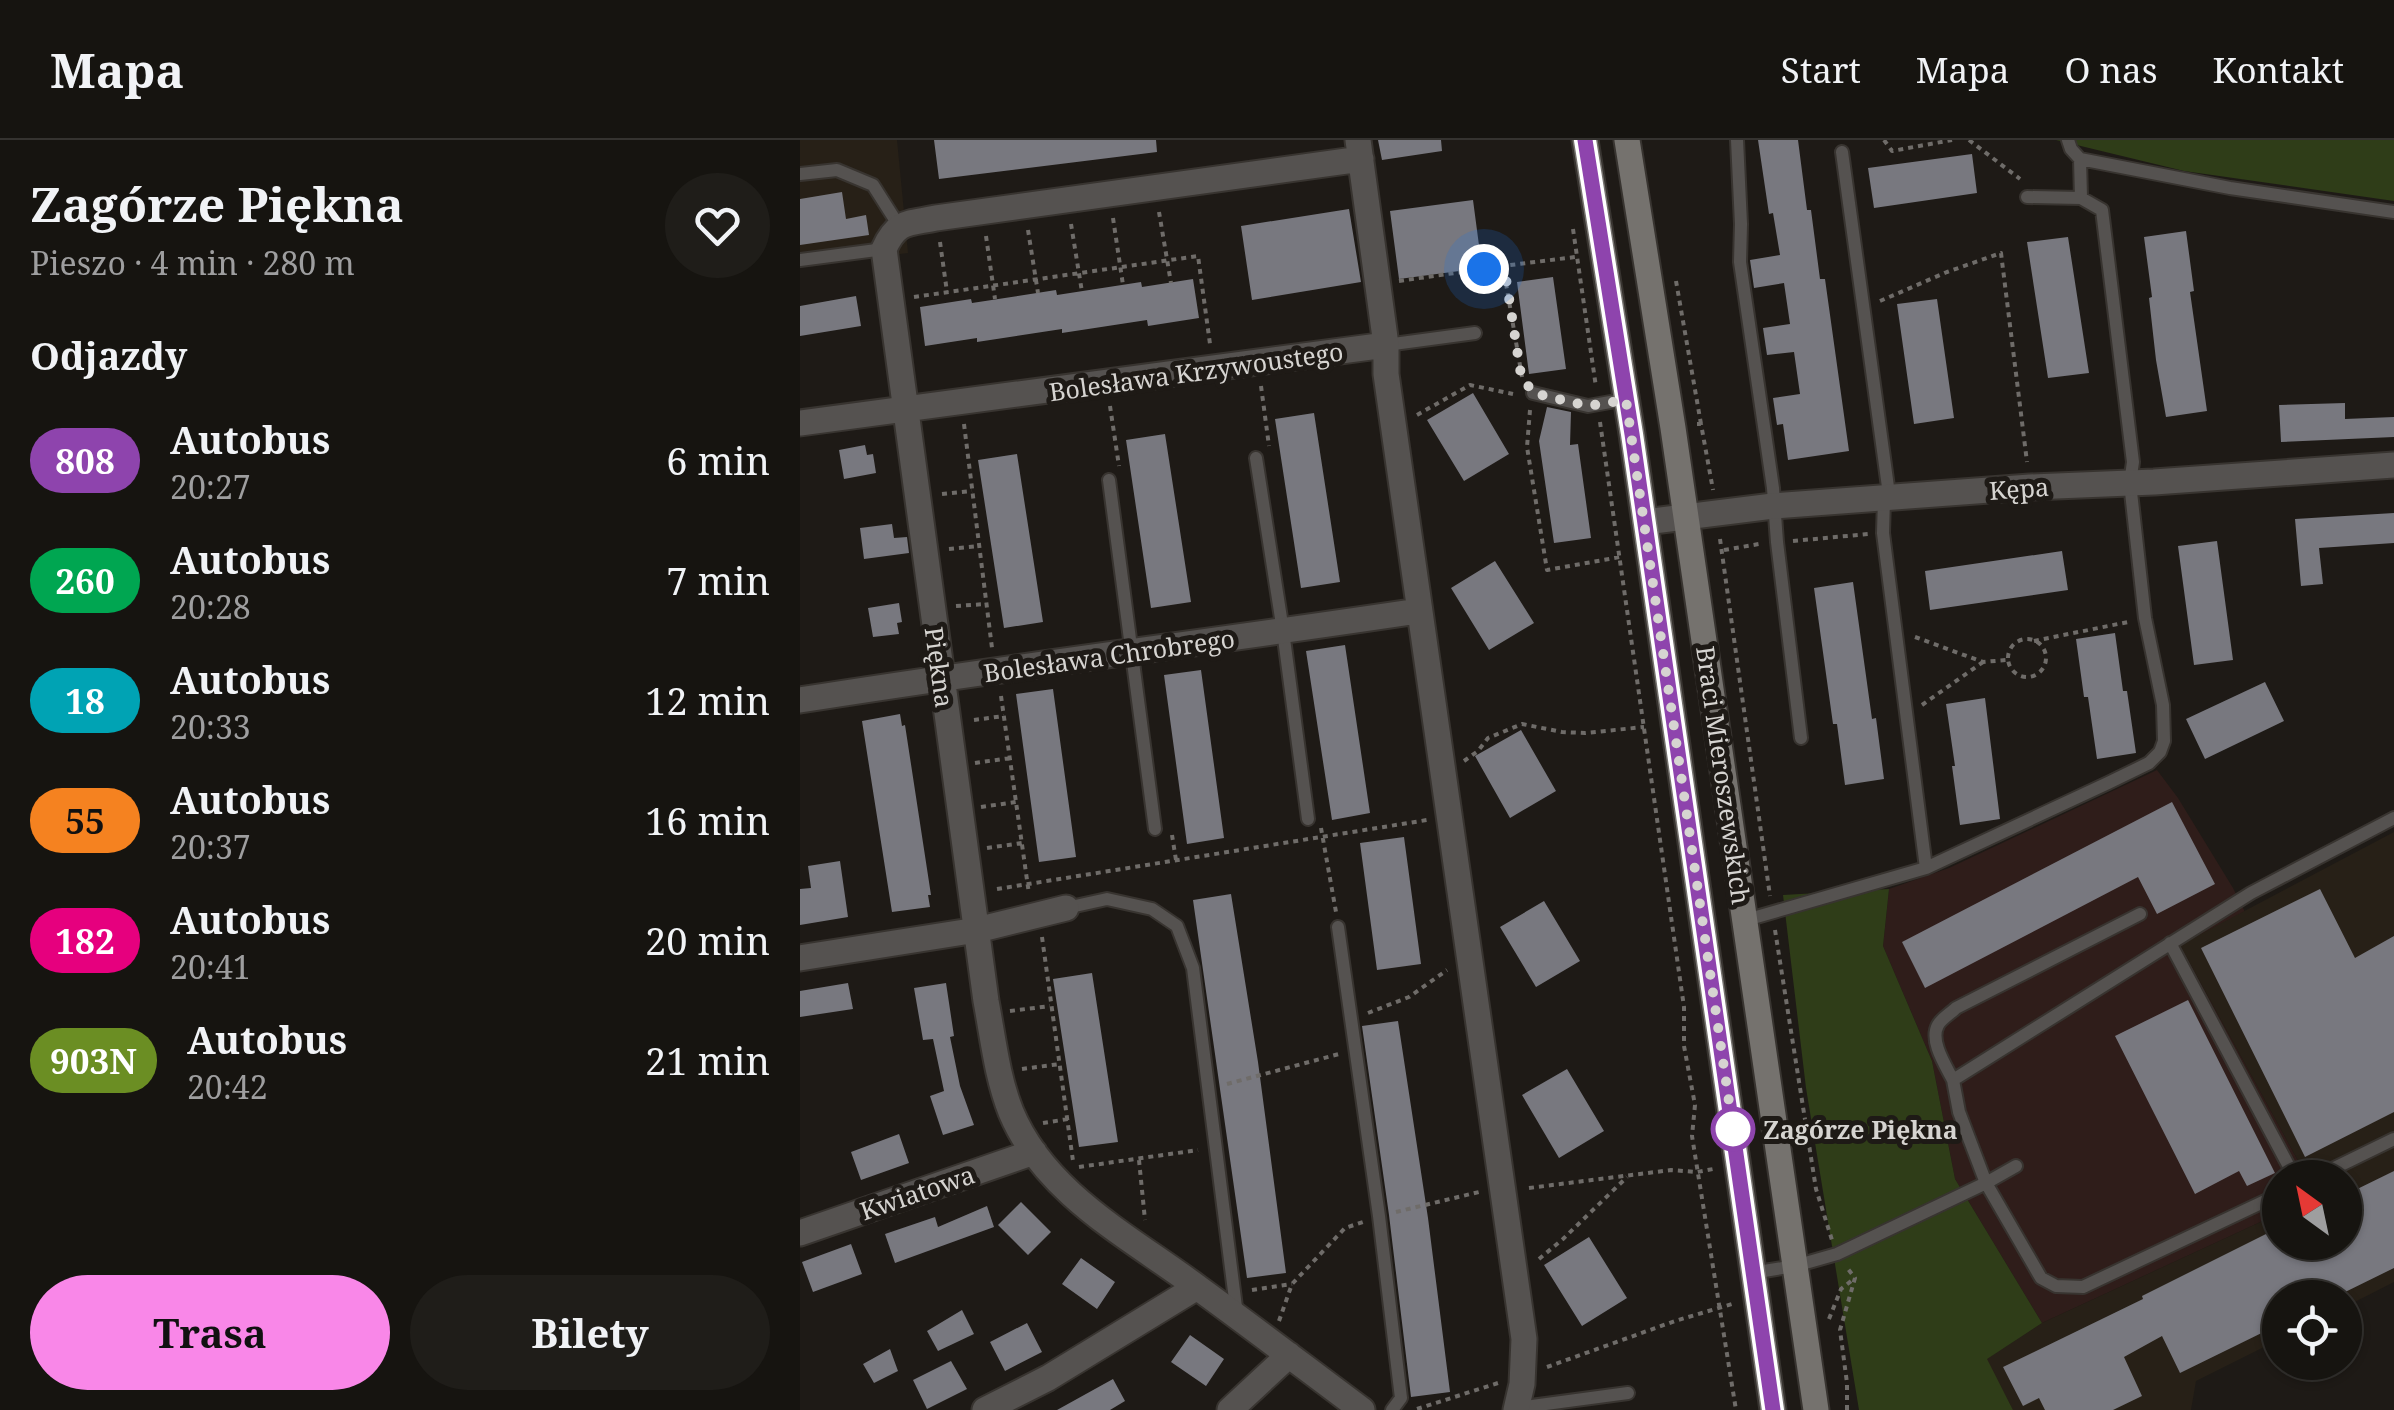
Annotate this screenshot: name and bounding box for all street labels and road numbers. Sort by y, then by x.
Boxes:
street label: Bolesława Krzywoustego [1047,334,1345,408]
street label: Kępa [1988,469,2050,507]
street label: Bolesława Chrobrego [981,621,1237,689]
street label: Piękna [918,624,962,710]
street label: Braci Mieroszewskich [1689,644,1759,907]
street label: Kwiatowa [855,1157,979,1227]

